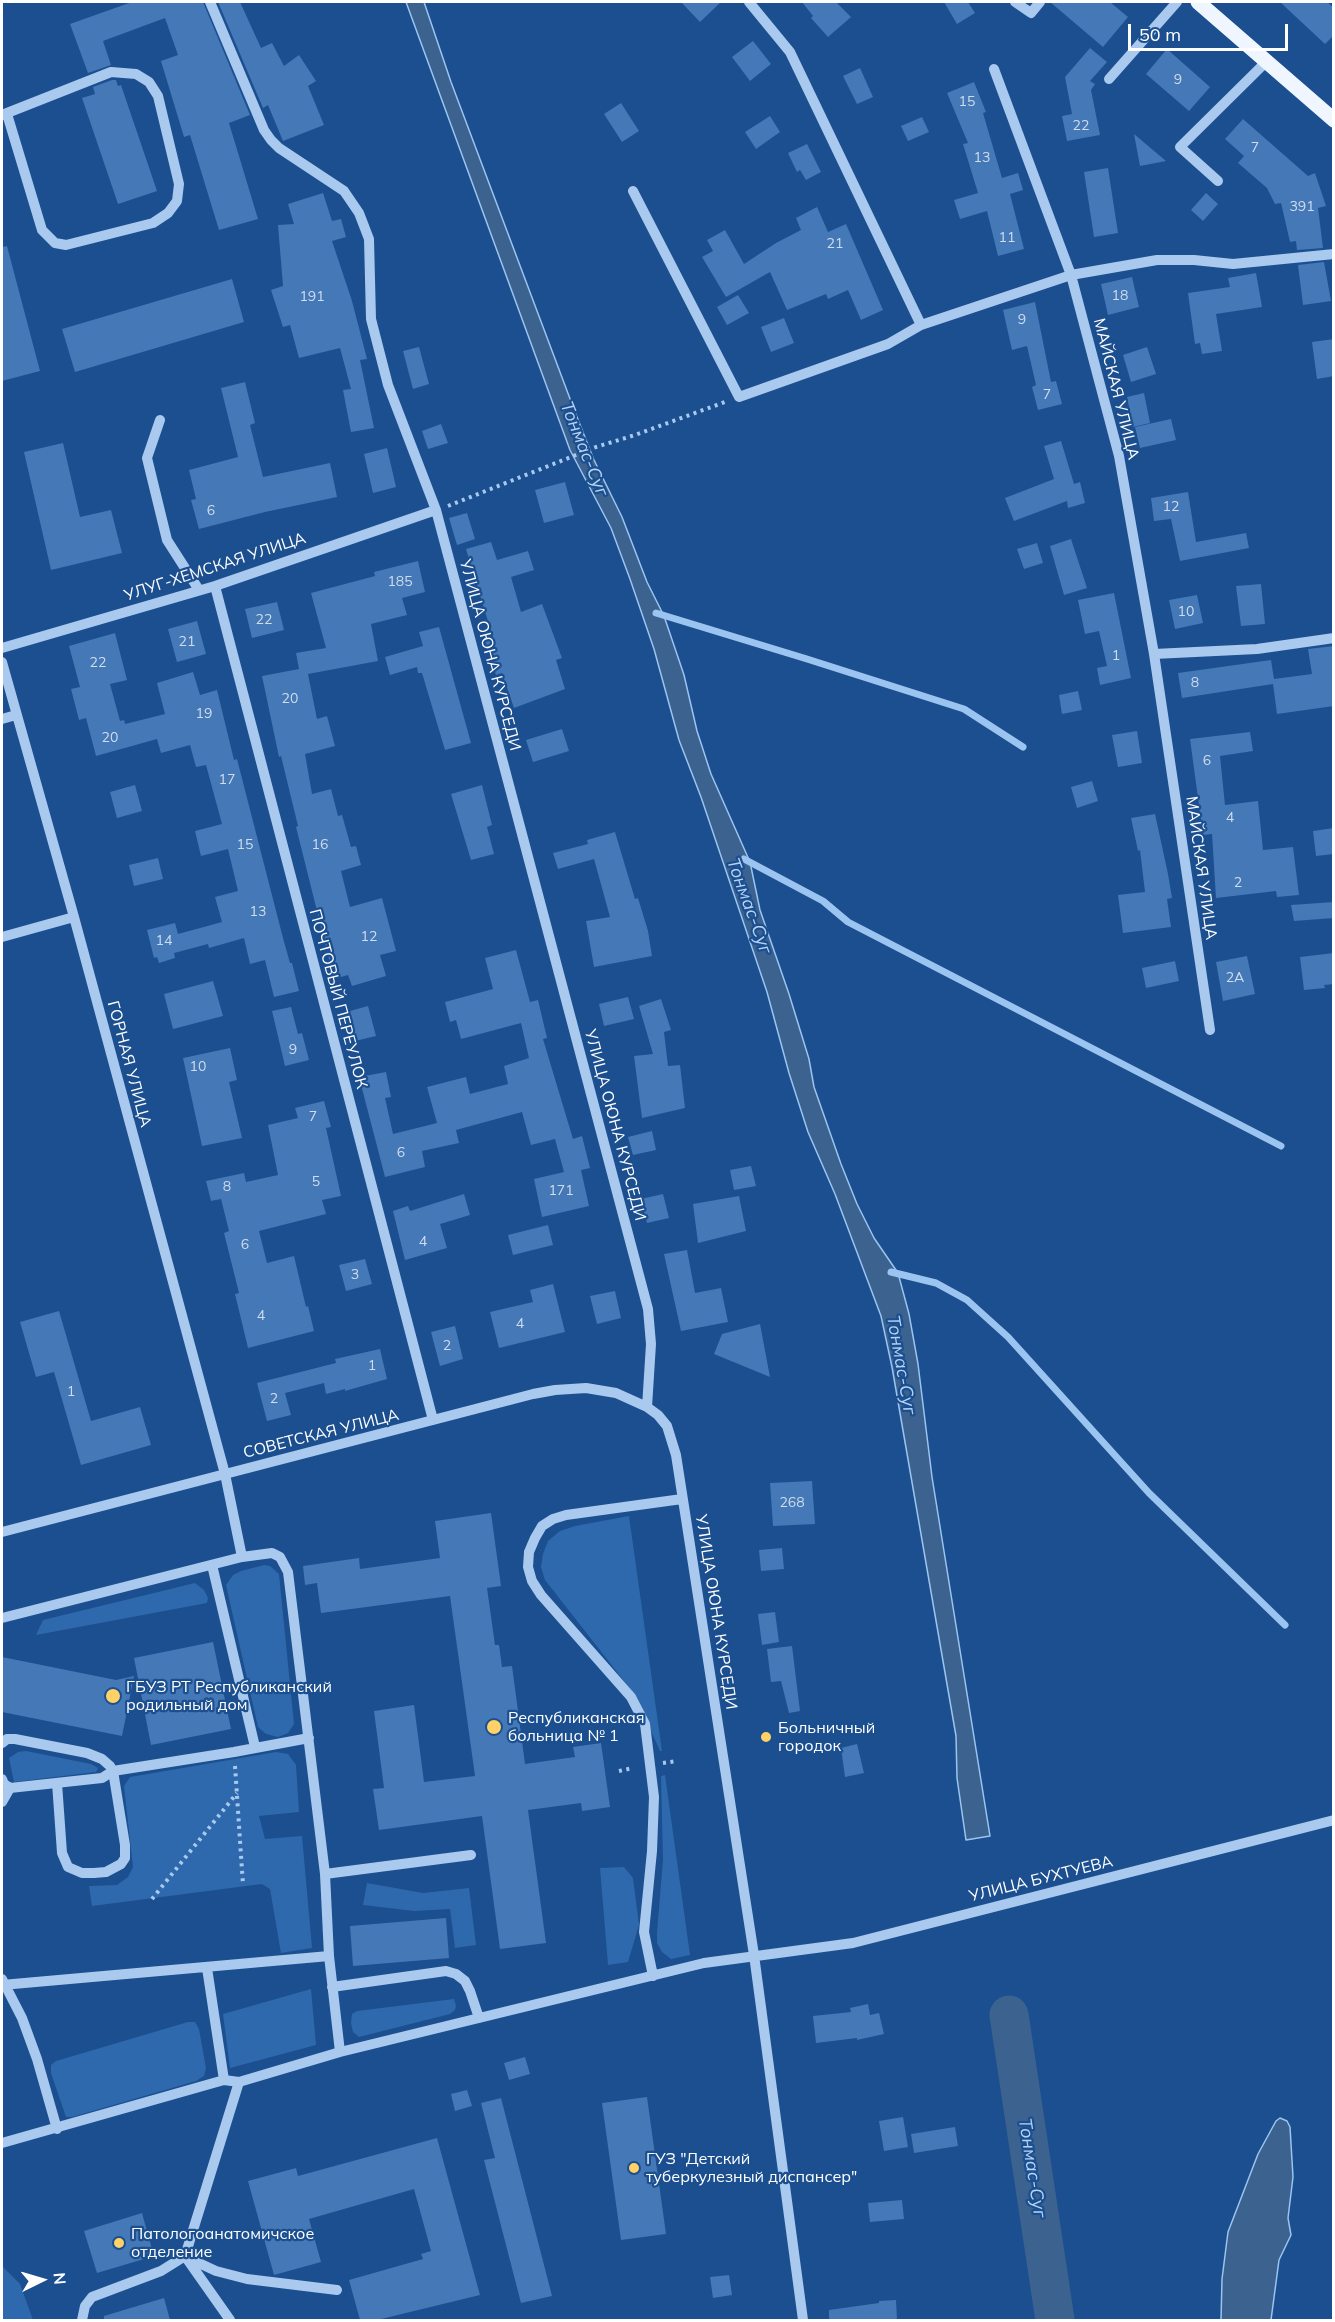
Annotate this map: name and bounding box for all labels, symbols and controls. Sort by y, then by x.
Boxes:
scale bar [1131,12,1292,50]
text: 50 m [1139,23,1181,46]
house number: 9 [1174,72,1182,88]
house number: 15 [959,94,975,110]
house number: 22 [1073,118,1089,134]
house number: 7 [1251,140,1259,156]
house number: 13 [974,150,990,166]
house number: 391 [1289,199,1315,215]
house number: 11 [999,230,1015,246]
house number: 21 [827,236,843,252]
house number: 18 [1112,288,1128,304]
house number: 191 [299,289,325,305]
house number: 9 [1018,312,1026,328]
street label: МАЙСКАЯ УЛИЦА [1089,316,1143,462]
house number: 7 [1043,387,1051,403]
water label: Тонмас-Суг [555,398,613,500]
house number: 12 [1163,499,1179,515]
house number: 6 [207,503,215,519]
street label: УЛУГ-ХЕМСКАЯ УЛИЦА [122,529,308,605]
street label: УЛИЦА ОЮНА КУРСЕДИ [455,557,525,753]
house number: 185 [387,574,413,590]
house number: 10 [1178,604,1194,620]
house number: 22 [256,612,272,628]
house number: 21 [179,634,195,650]
house number: 1 [1112,648,1120,664]
house number: 22 [90,655,106,671]
house number: 8 [1191,675,1199,691]
house number: 20 [282,691,298,707]
house number: 19 [196,706,212,722]
house number: 20 [102,730,118,746]
house number: 6 [1203,753,1211,769]
house number: 17 [219,772,235,788]
street label: МАЙСКАЯ УЛИЦА [1181,795,1221,941]
house number: 4 [1226,810,1234,826]
house number: 15 [237,837,253,853]
house number: 16 [312,837,328,853]
water label: Тонмас-Суг [722,855,776,957]
house number: 2 [1234,875,1242,891]
house number: 13 [250,904,266,920]
street label: ПОЧТОВЫЙ ПЕРЕУЛОК [305,907,371,1091]
house number: 12 [361,929,377,945]
house number: 14 [156,933,172,949]
house number: 2А [1226,970,1244,986]
street label: ГОРНАЯ УЛИЦА [103,999,155,1129]
street label: УЛИЦА ОЮНА КУРСЕДИ [580,1027,650,1223]
house number: 9 [289,1042,297,1058]
house number: 10 [190,1059,206,1075]
house number: 7 [309,1109,317,1125]
house number: 6 [397,1145,405,1161]
house number: 5 [312,1174,320,1190]
house number: 8 [223,1179,231,1195]
house number: 171 [548,1183,574,1199]
house number: 4 [419,1234,427,1250]
house number: 6 [241,1237,249,1253]
house number: 3 [351,1267,359,1283]
house number: 4 [257,1308,265,1324]
water label: Тонмас-Суг [882,1314,920,1416]
house number: 4 [516,1316,524,1332]
house number: 2 [443,1338,451,1354]
house number: 1 [368,1358,376,1374]
house number: 1 [67,1384,75,1400]
house number: 2 [270,1391,278,1407]
street label: СОВЕТСКАЯ УЛИЦА [241,1405,401,1463]
house number: 268 [779,1495,805,1511]
street label: УЛИЦА ОЮНА КУРСЕДИ [691,1513,741,1711]
place label: ГБУЗ РТ Республиканский родильный дом [126,1677,332,1715]
marker: ГБУЗ РТ Республиканский родильный дом [104,1687,122,1705]
place label: Республиканская больница № 1 [508,1708,645,1746]
marker: Республиканская больница № 1 [485,1718,503,1736]
place label: Больничный городок [778,1718,875,1756]
marker: Больничный городок [759,1730,773,1744]
street label: УЛИЦА БУХТУЕВА [967,1852,1115,1906]
water label: Тонмас-Суг [1013,2117,1051,2219]
place label: ГУЗ "Детский туберкулезный диспансер" [646,2149,857,2187]
marker: ГУЗ "Детский туберкулезный диспансер" [627,2161,641,2175]
place label: Патологоанатомичское отделение [131,2224,314,2262]
marker: Патологоанатомичское отделение [112,2236,126,2250]
north arrow [12,2250,72,2310]
text: N [49,2272,70,2285]

